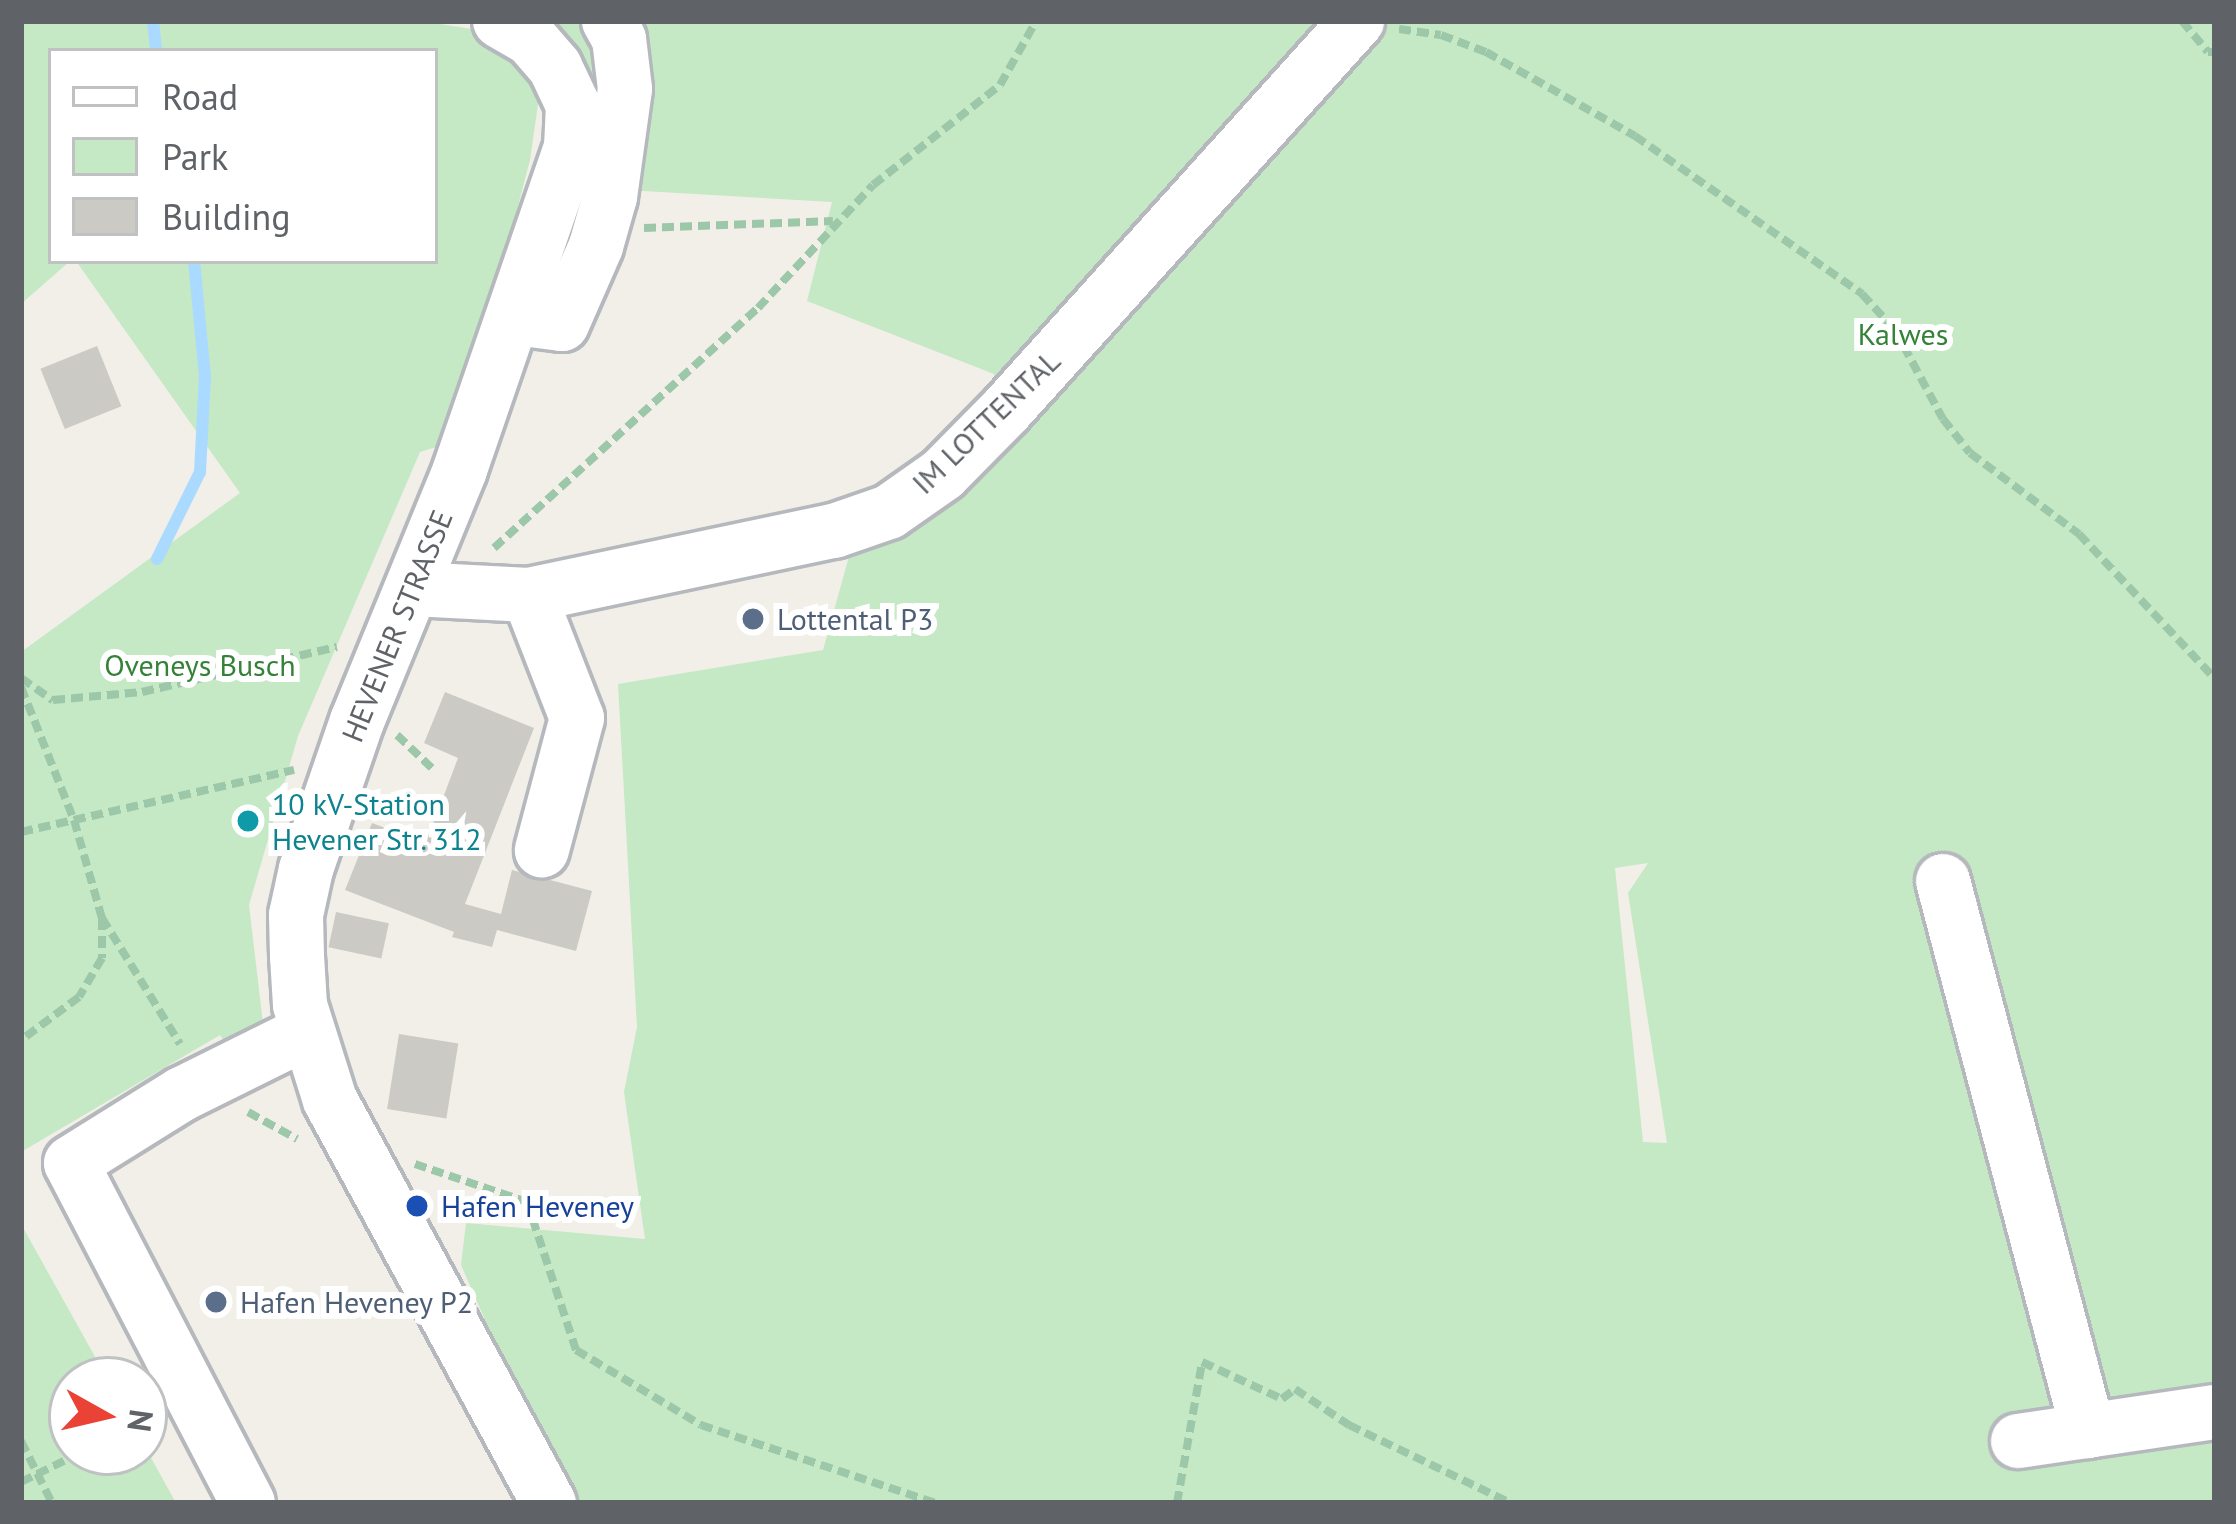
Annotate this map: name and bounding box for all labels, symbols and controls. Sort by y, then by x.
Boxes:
legend [48,48,438,264]
text: Road [162,73,238,120]
text: Park [162,133,228,180]
text: Building [162,193,291,240]
park label: Kalwes [1858,316,1948,352]
street label: IM LOTTENTAL [905,343,1067,501]
street label: HEVENER STRASSE [334,505,460,747]
place label: Lottental P3 [777,601,933,637]
marker: Lottental P3 [740,606,766,632]
park label: Oveneys Busch [104,647,296,683]
place label: 10 kV-Station Hevener Str. 312 [272,786,484,856]
marker: 10 kV-Station Hevener Str. 312 [235,808,261,834]
place label: Hafen Heveney [441,1188,634,1224]
marker: Hafen Heveney [404,1193,430,1219]
place label: Hafen Heveney P2 [240,1284,474,1320]
marker: Hafen Heveney P2 [203,1289,229,1315]
north arrow [48,1356,168,1476]
text: N [118,1407,164,1434]

